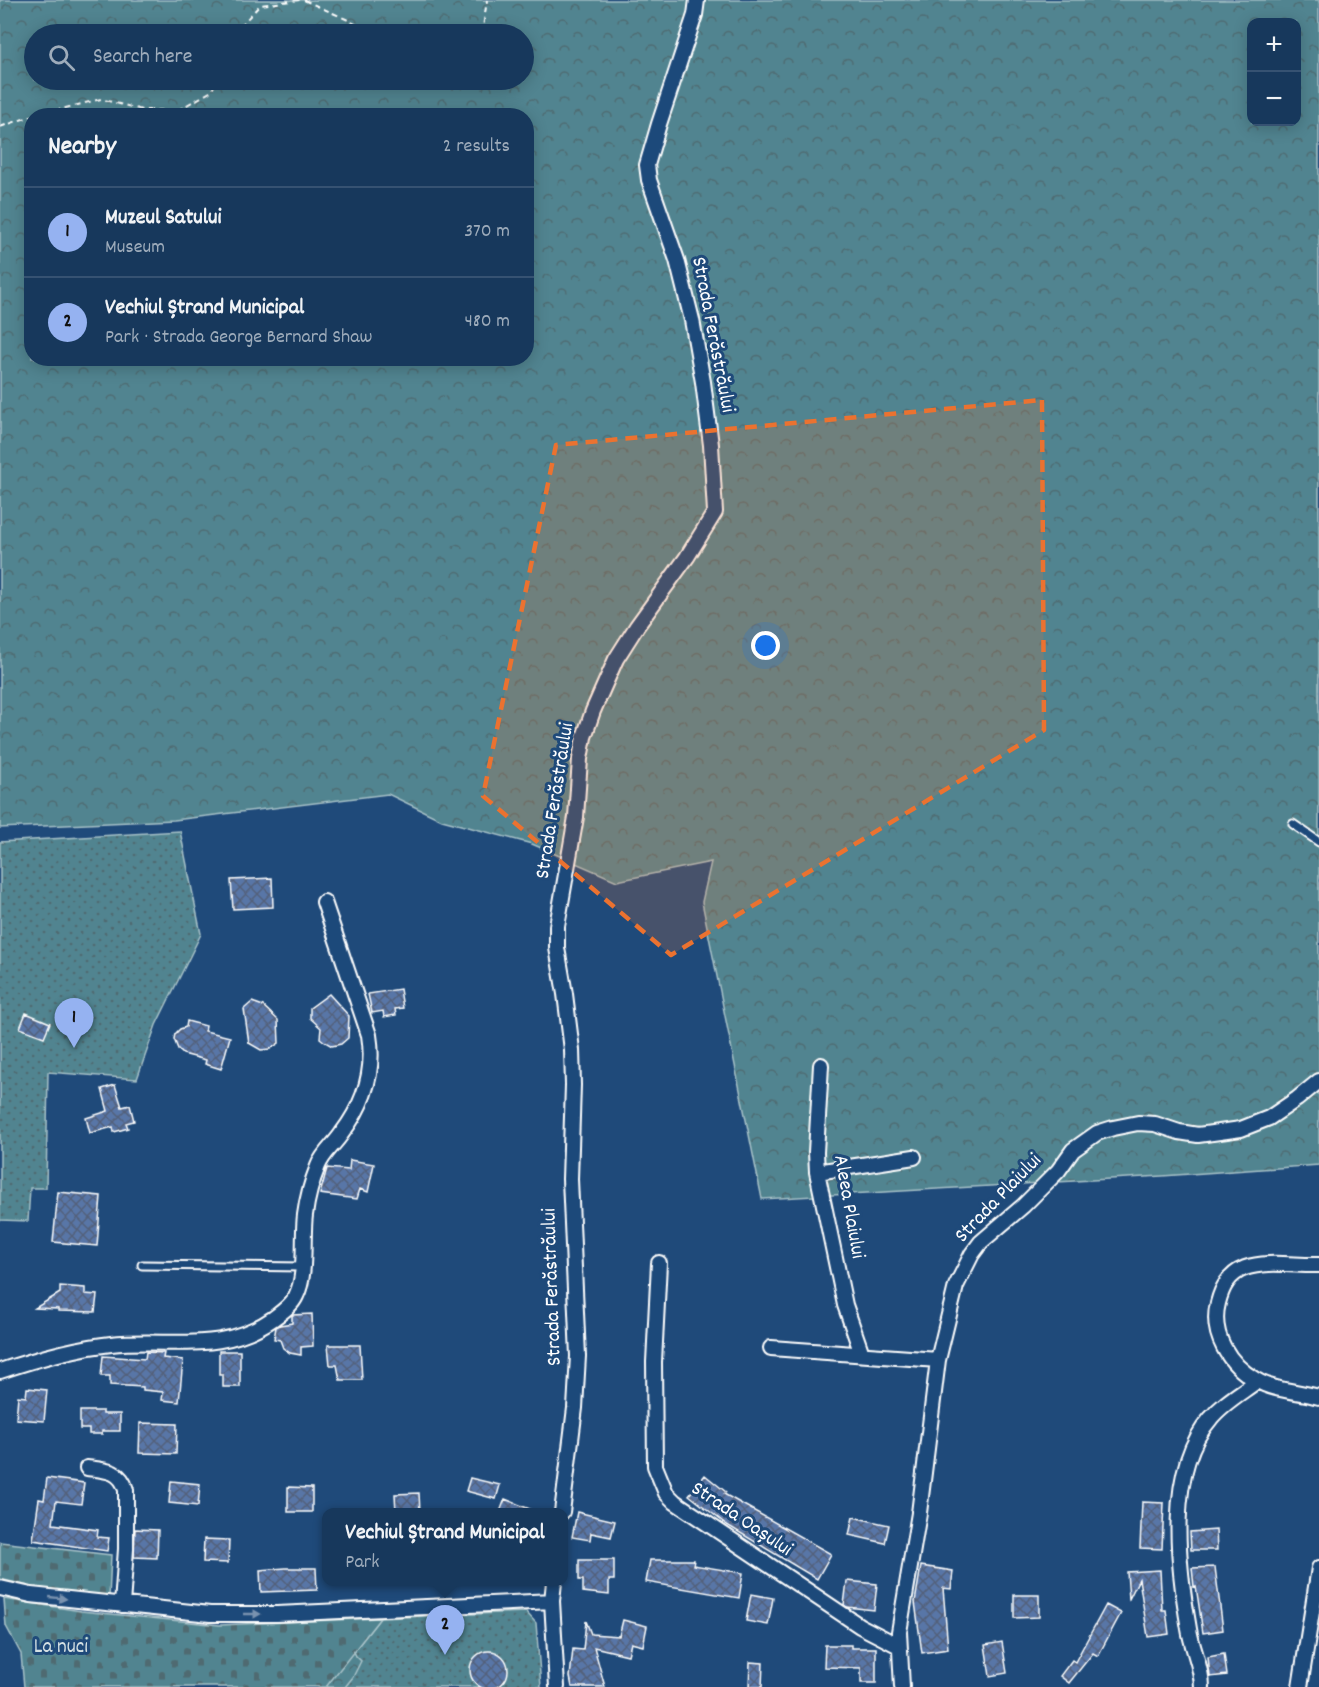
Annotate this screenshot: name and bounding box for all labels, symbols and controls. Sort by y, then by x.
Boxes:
map controls [1247,18,1301,126]
button: + [1247,18,1301,72]
search box [24,24,534,90]
icon: search [45,41,78,74]
text: Search here [93,42,192,73]
button: − [1247,72,1301,126]
text: Nearby [48,129,116,166]
text: 2 results [443,133,510,161]
text: Muzeul Satului [105,203,222,234]
text: 1 [65,218,70,246]
text: 370 m [464,218,510,246]
text: Museum [105,234,165,262]
street label: Strada Ferăstrăului [682,255,742,415]
text: Vechiul Ștrand Municipal [105,293,304,324]
text: 2 [63,308,72,336]
text: 480 m [464,308,510,336]
text: Park · Strada George Bernard Shaw [105,324,372,352]
your location [751,631,780,660]
street label: Strada Ferăstrăului [529,721,583,881]
pin: 1 [54,998,94,1048]
street label: Strada Plaiului [949,1147,1050,1251]
street label: Aleea Plaiului [824,1153,872,1261]
street label: Strada Ferăstrăului [535,1207,571,1366]
street label: Strada Oașului [684,1475,798,1565]
popup [322,1508,568,1586]
text: Vechiul Ștrand Municipal [345,1518,545,1549]
text: Park [345,1549,379,1577]
one-way arrow [48,1593,67,1603]
pin: 2 [426,1606,464,1655]
one-way arrow [242,1609,261,1619]
park label: La nuci [34,1633,88,1663]

